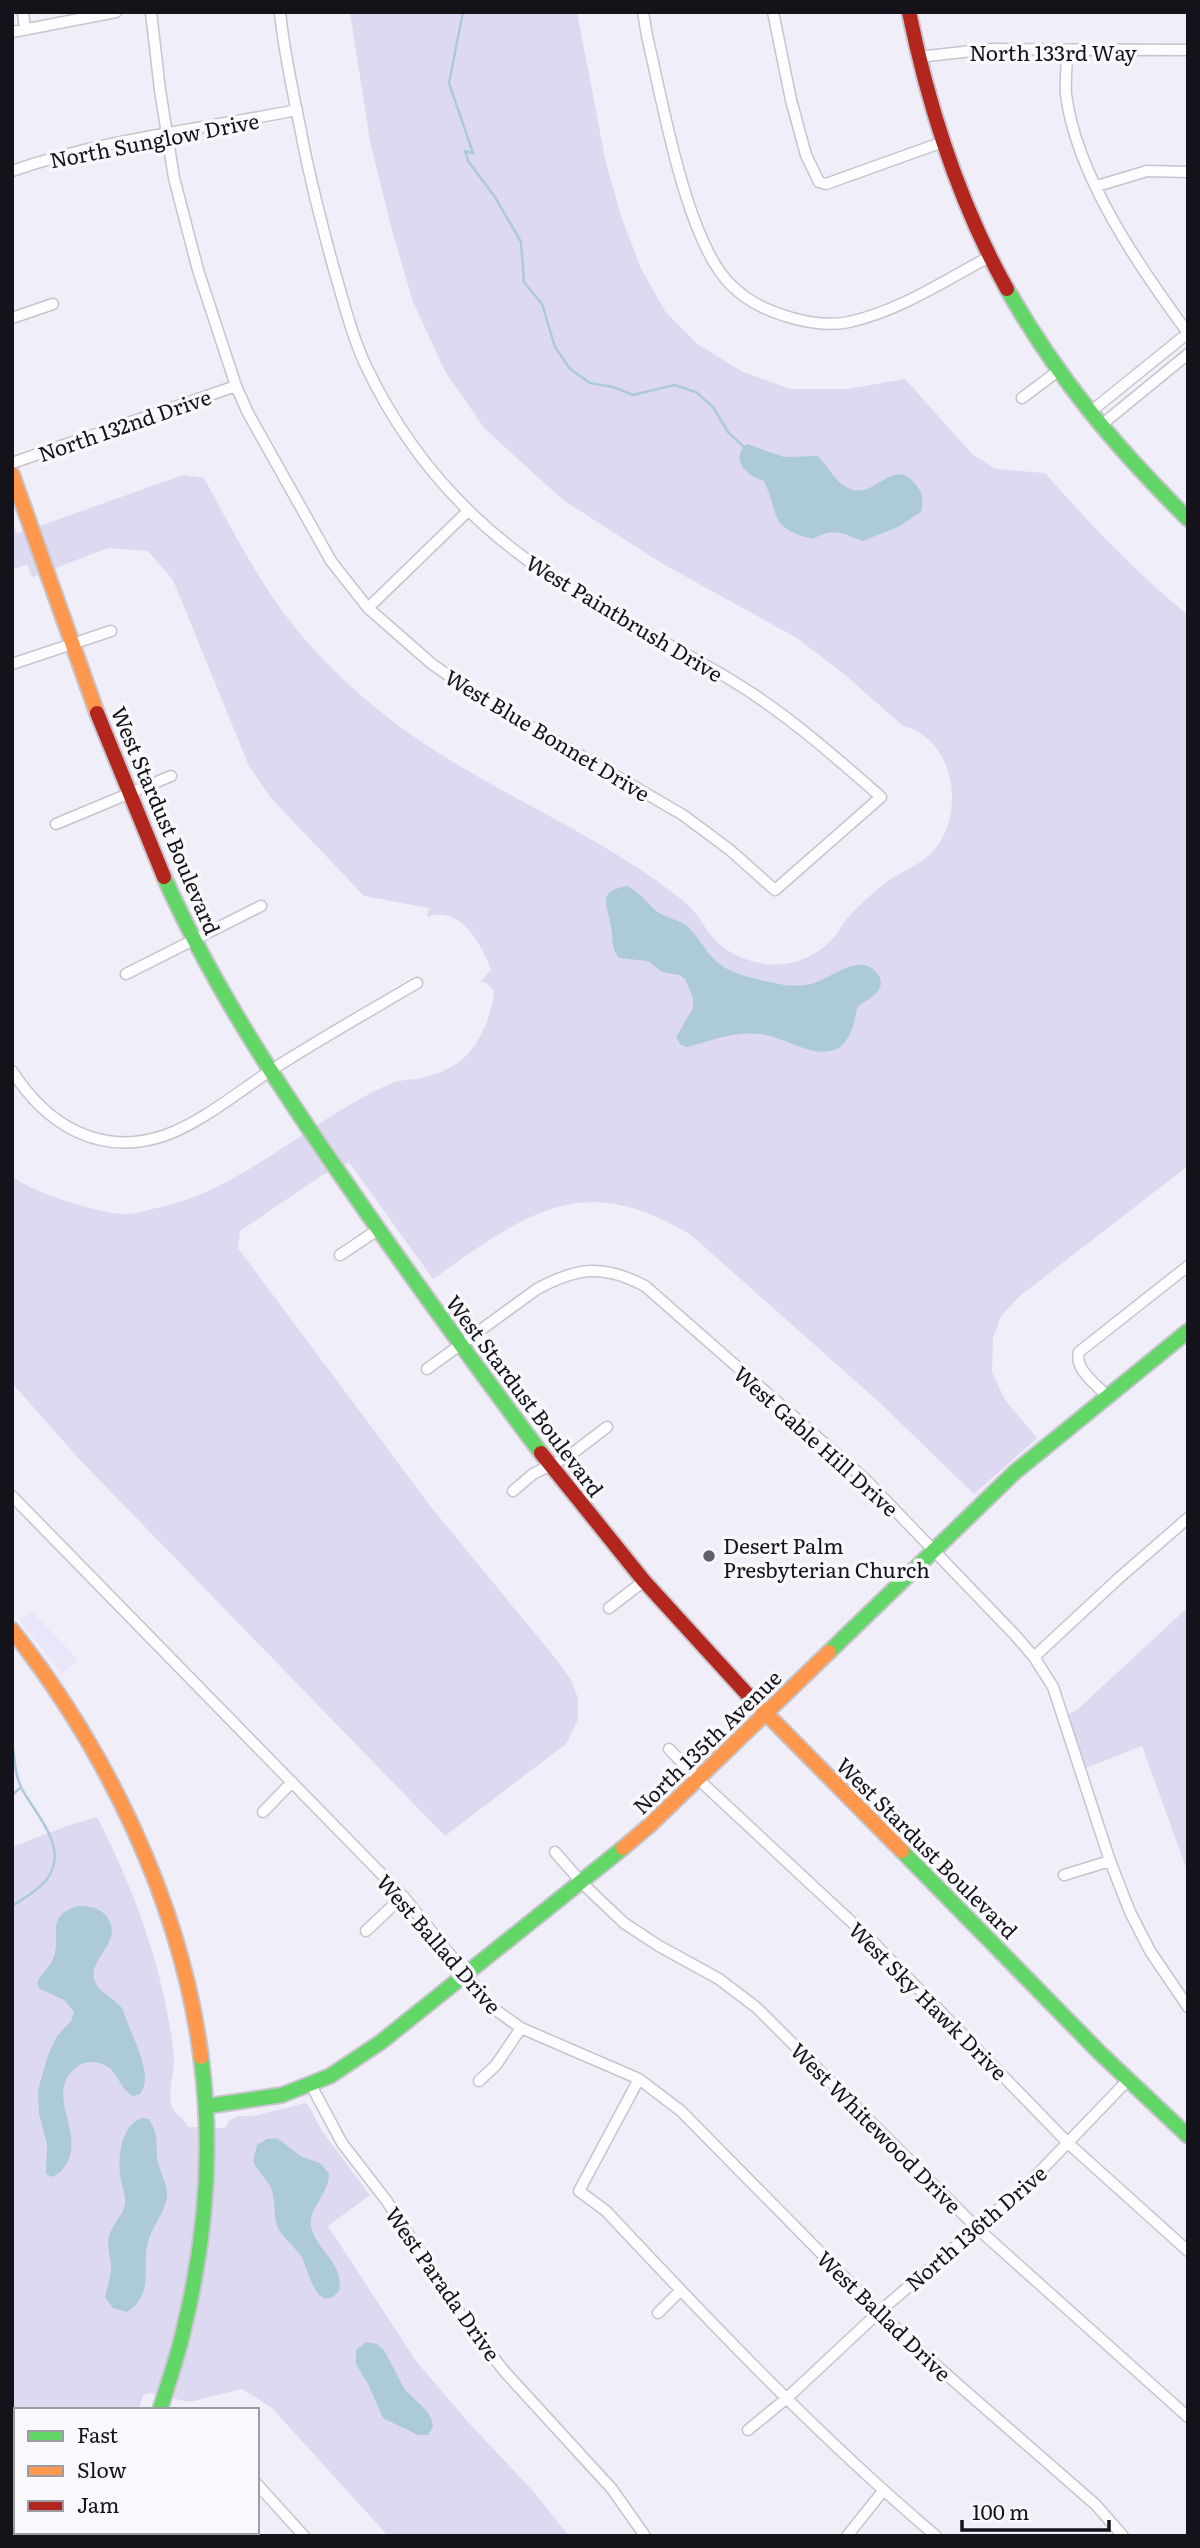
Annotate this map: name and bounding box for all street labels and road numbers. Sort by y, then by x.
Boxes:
street label: North 133rd Way [969,36,1138,67]
street label: North Sunglow Drive [47,103,261,174]
street label: North 132nd Drive [33,380,215,468]
street label: West Paintbrush Drive [521,546,729,688]
street label: West Blue Bonnet Drive [440,660,657,808]
street label: West Stardust Boulevard [105,701,229,939]
street label: West Stardust Boulevard [440,1288,612,1502]
street label: West Gable Hill Drive [728,1357,906,1523]
street label: North 135th Avenue [625,1662,787,1820]
street label: West Stardust Boulevard [830,1749,1026,1945]
street label: West Ballad Drive [370,1866,510,2020]
street label: West Sky Hawk Drive [843,1914,1015,2086]
street label: West Whitewood Drive [785,2035,970,2220]
street label: North 136th Drive [898,2157,1052,2297]
street label: West Parada Drive [379,2200,509,2367]
street label: West Ballad Drive [811,2243,959,2387]

